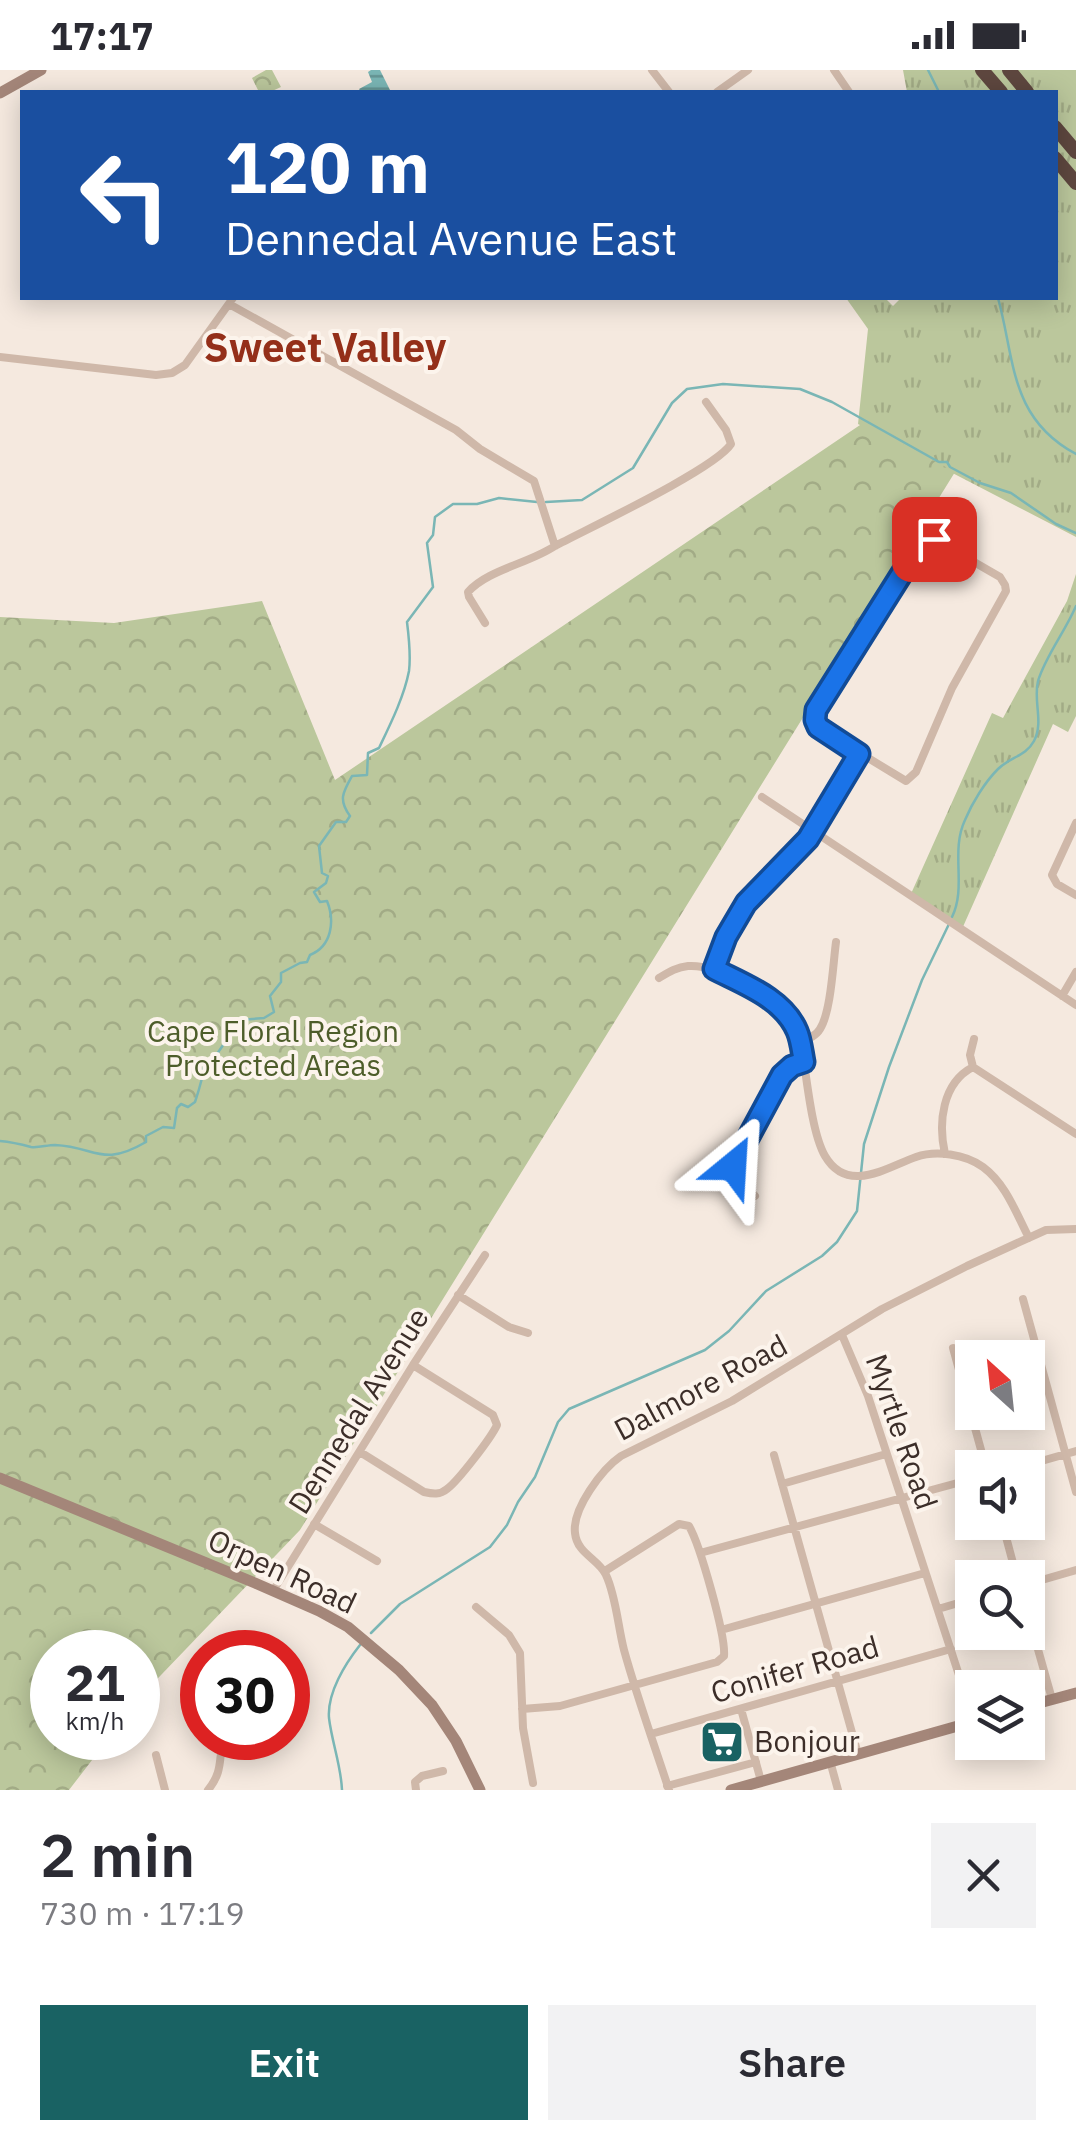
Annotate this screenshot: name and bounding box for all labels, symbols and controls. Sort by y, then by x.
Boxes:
text: 17:17 [50,11,154,60]
text: 120 m [225,121,430,212]
icon: left [60,130,190,260]
text: Dennedal Avenue East [225,209,677,267]
district label: Sweet Valley [204,321,447,373]
pin [892,497,977,582]
icon: arrive [907,512,962,567]
park label: Cape Floral Region Protected Areas [147,1011,399,1084]
position arrow [681,1114,785,1218]
street label: Dennedal Avenue [279,1300,437,1521]
street label: Dalmore Road [607,1325,794,1449]
north arrow [955,1340,1045,1430]
map controls [955,1340,1045,1760]
street label: Myrtle Road [858,1349,947,1514]
button: sound [955,1450,1045,1540]
street label: Orpen Road [202,1519,363,1622]
button: search [955,1560,1045,1650]
street label: Conifer Road [706,1626,883,1711]
speed limit sign: 30 [180,1630,310,1760]
text: 21 [65,1650,125,1715]
button: layers [955,1670,1045,1760]
text: km/h [66,1704,124,1737]
supermarket icon: Bonjour [699,1719,745,1765]
place label: Bonjour [754,1721,860,1760]
text: 2 min [40,1815,195,1894]
button: close [931,1823,1036,1928]
text: 730 m · 17:19 [40,1892,245,1934]
button: Exit [40,2005,528,2120]
button: Share [548,2005,1036,2120]

